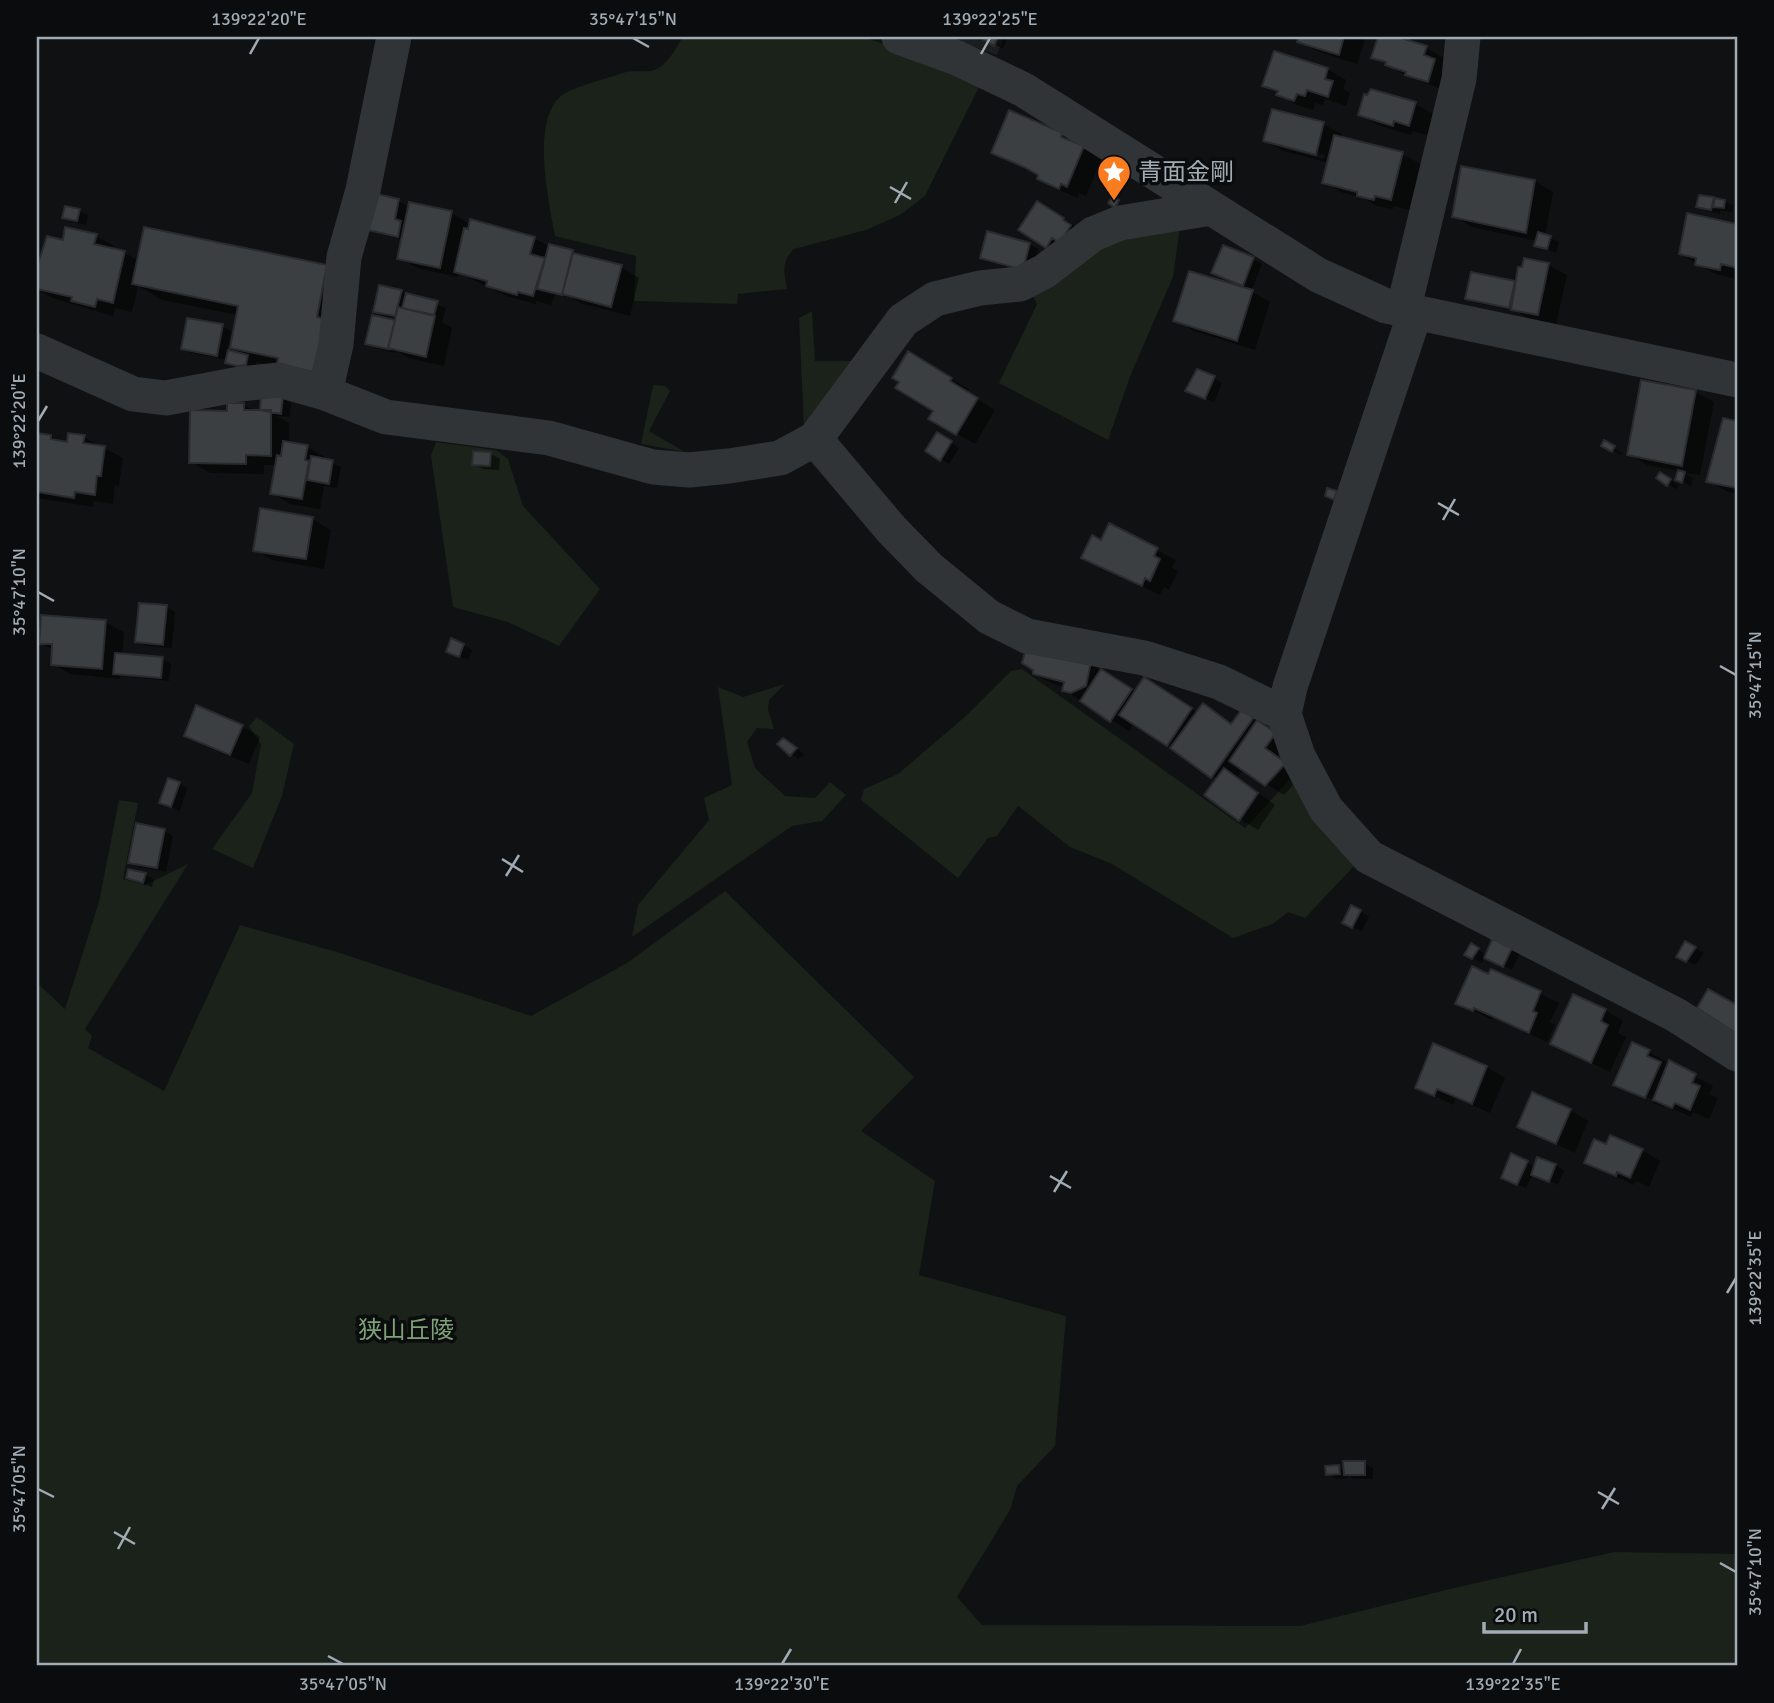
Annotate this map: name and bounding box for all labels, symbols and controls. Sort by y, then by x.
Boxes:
text: 139°22'20"E [211,8,307,30]
text: 35°47'15"N [589,8,677,30]
text: 139°22'25"E [942,8,1038,30]
place icon: 青面金剛 [1095,153,1133,202]
place label: 青面金剛 [1138,157,1234,187]
text: 139°22'20"E [8,373,30,469]
text: 35°47'10"N [8,548,30,636]
text: 35°47'15"N [1744,631,1766,719]
text: 139°22'35"E [1744,1230,1766,1326]
park label: 狭山丘陵 [358,1315,454,1345]
text: 35°47'05"N [8,1445,30,1533]
text: 35°47'10"N [1744,1528,1766,1616]
scale bar [1484,1591,1585,1635]
text: 20 m [1494,1602,1538,1628]
text: 35°47'05"N [299,1673,387,1695]
text: 139°22'30"E [734,1673,830,1695]
text: 139°22'35"E [1465,1673,1561,1695]

